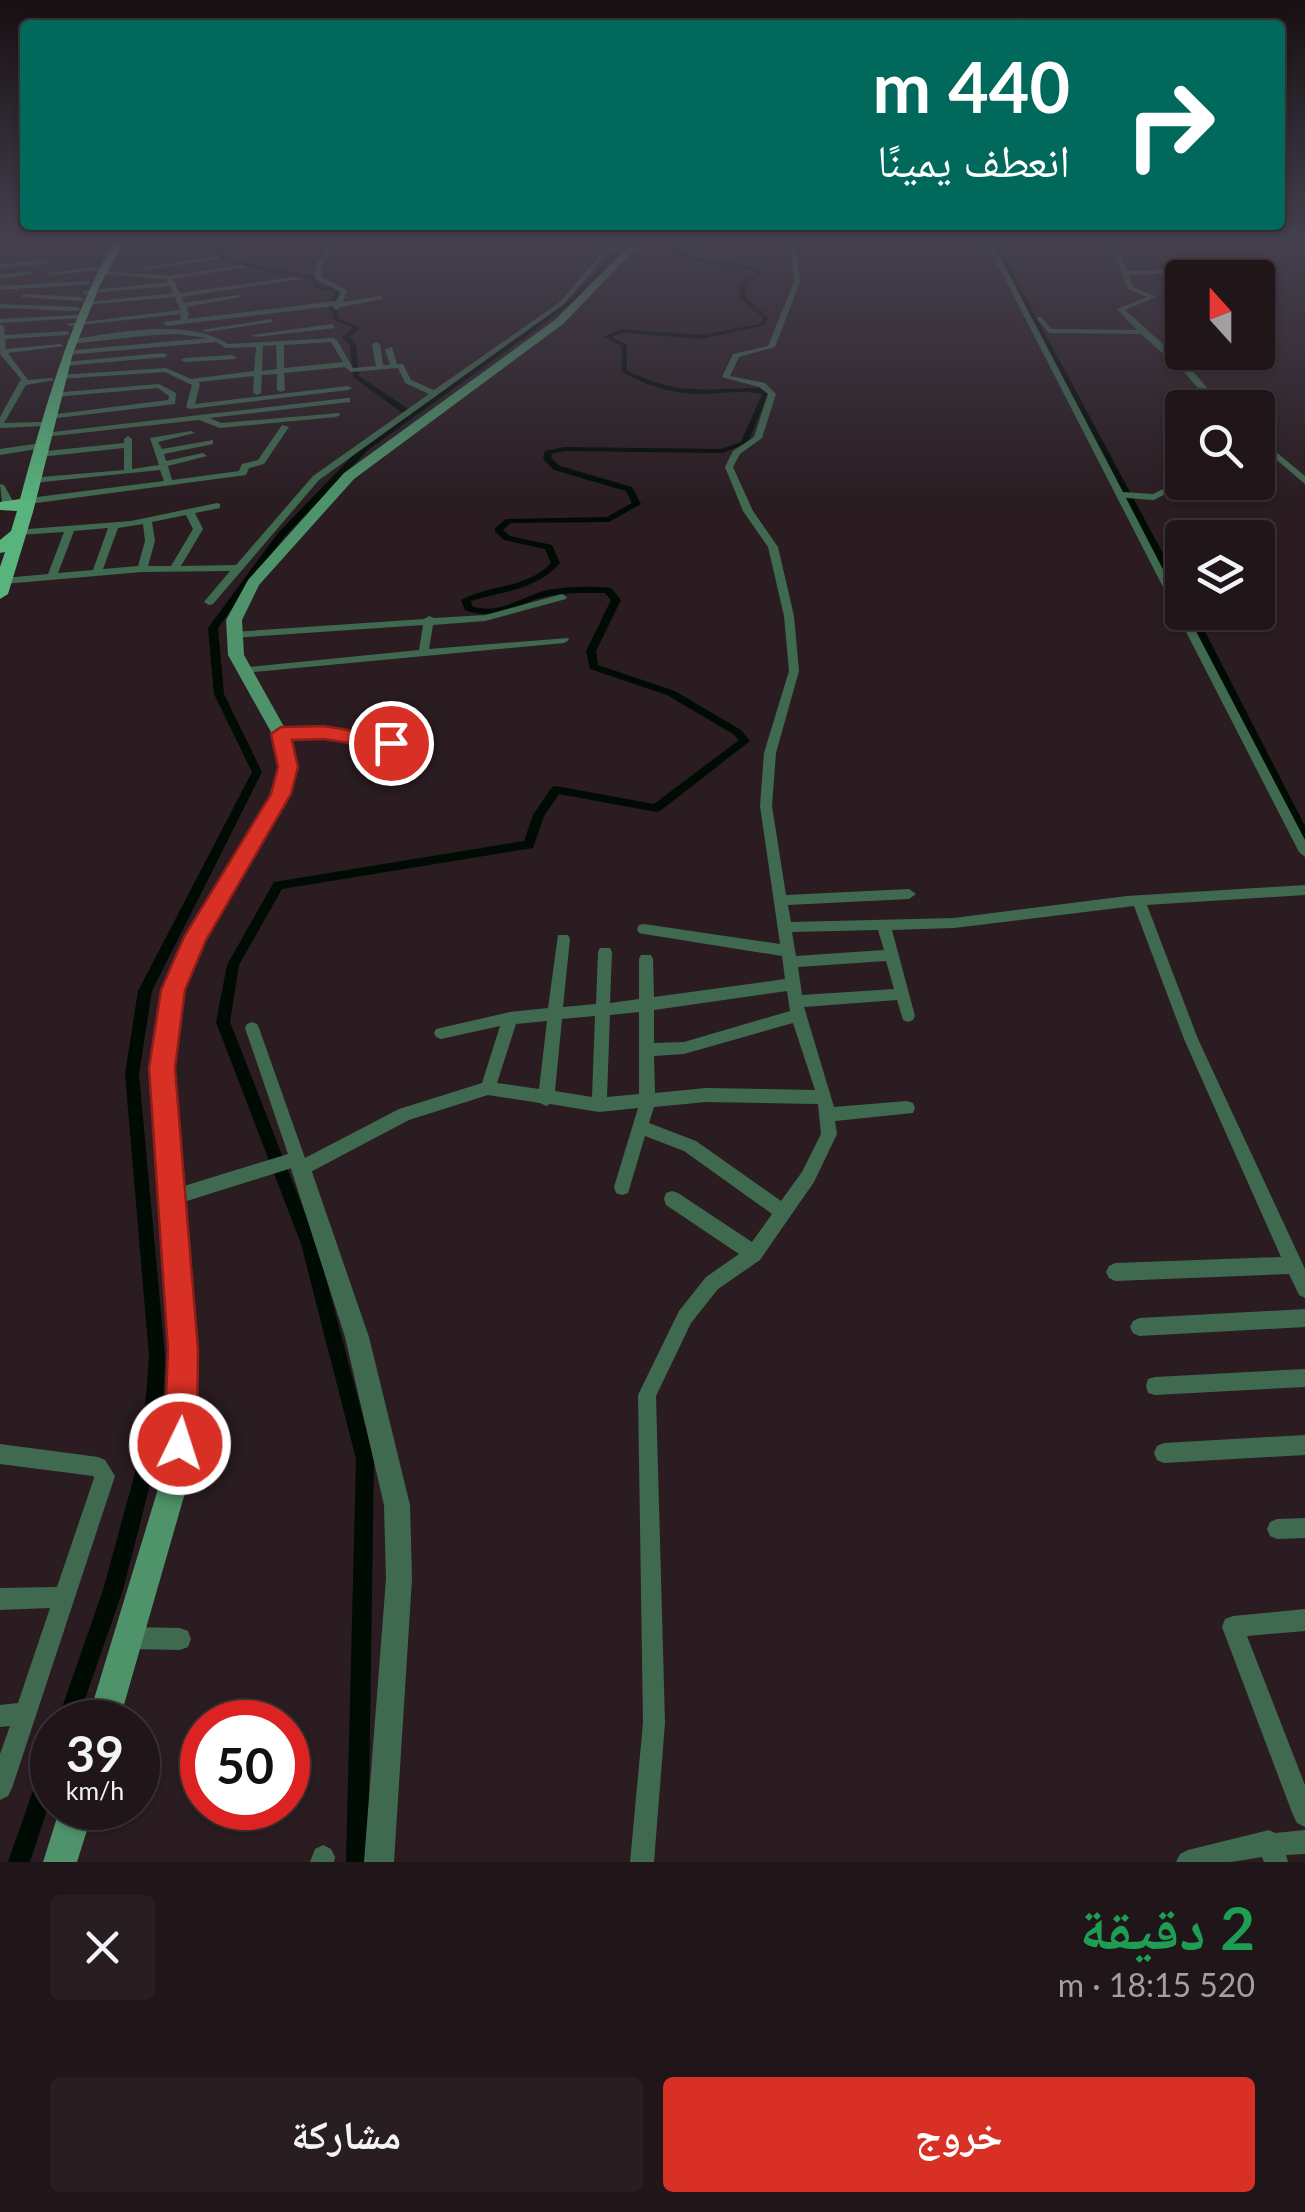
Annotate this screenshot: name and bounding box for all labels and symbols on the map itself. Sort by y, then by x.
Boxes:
north arrow [1165,260,1275,370]
pin [349,701,434,786]
position arrow [128,1392,232,1496]
speed limit sign: 50 [180,1700,310,1830]

